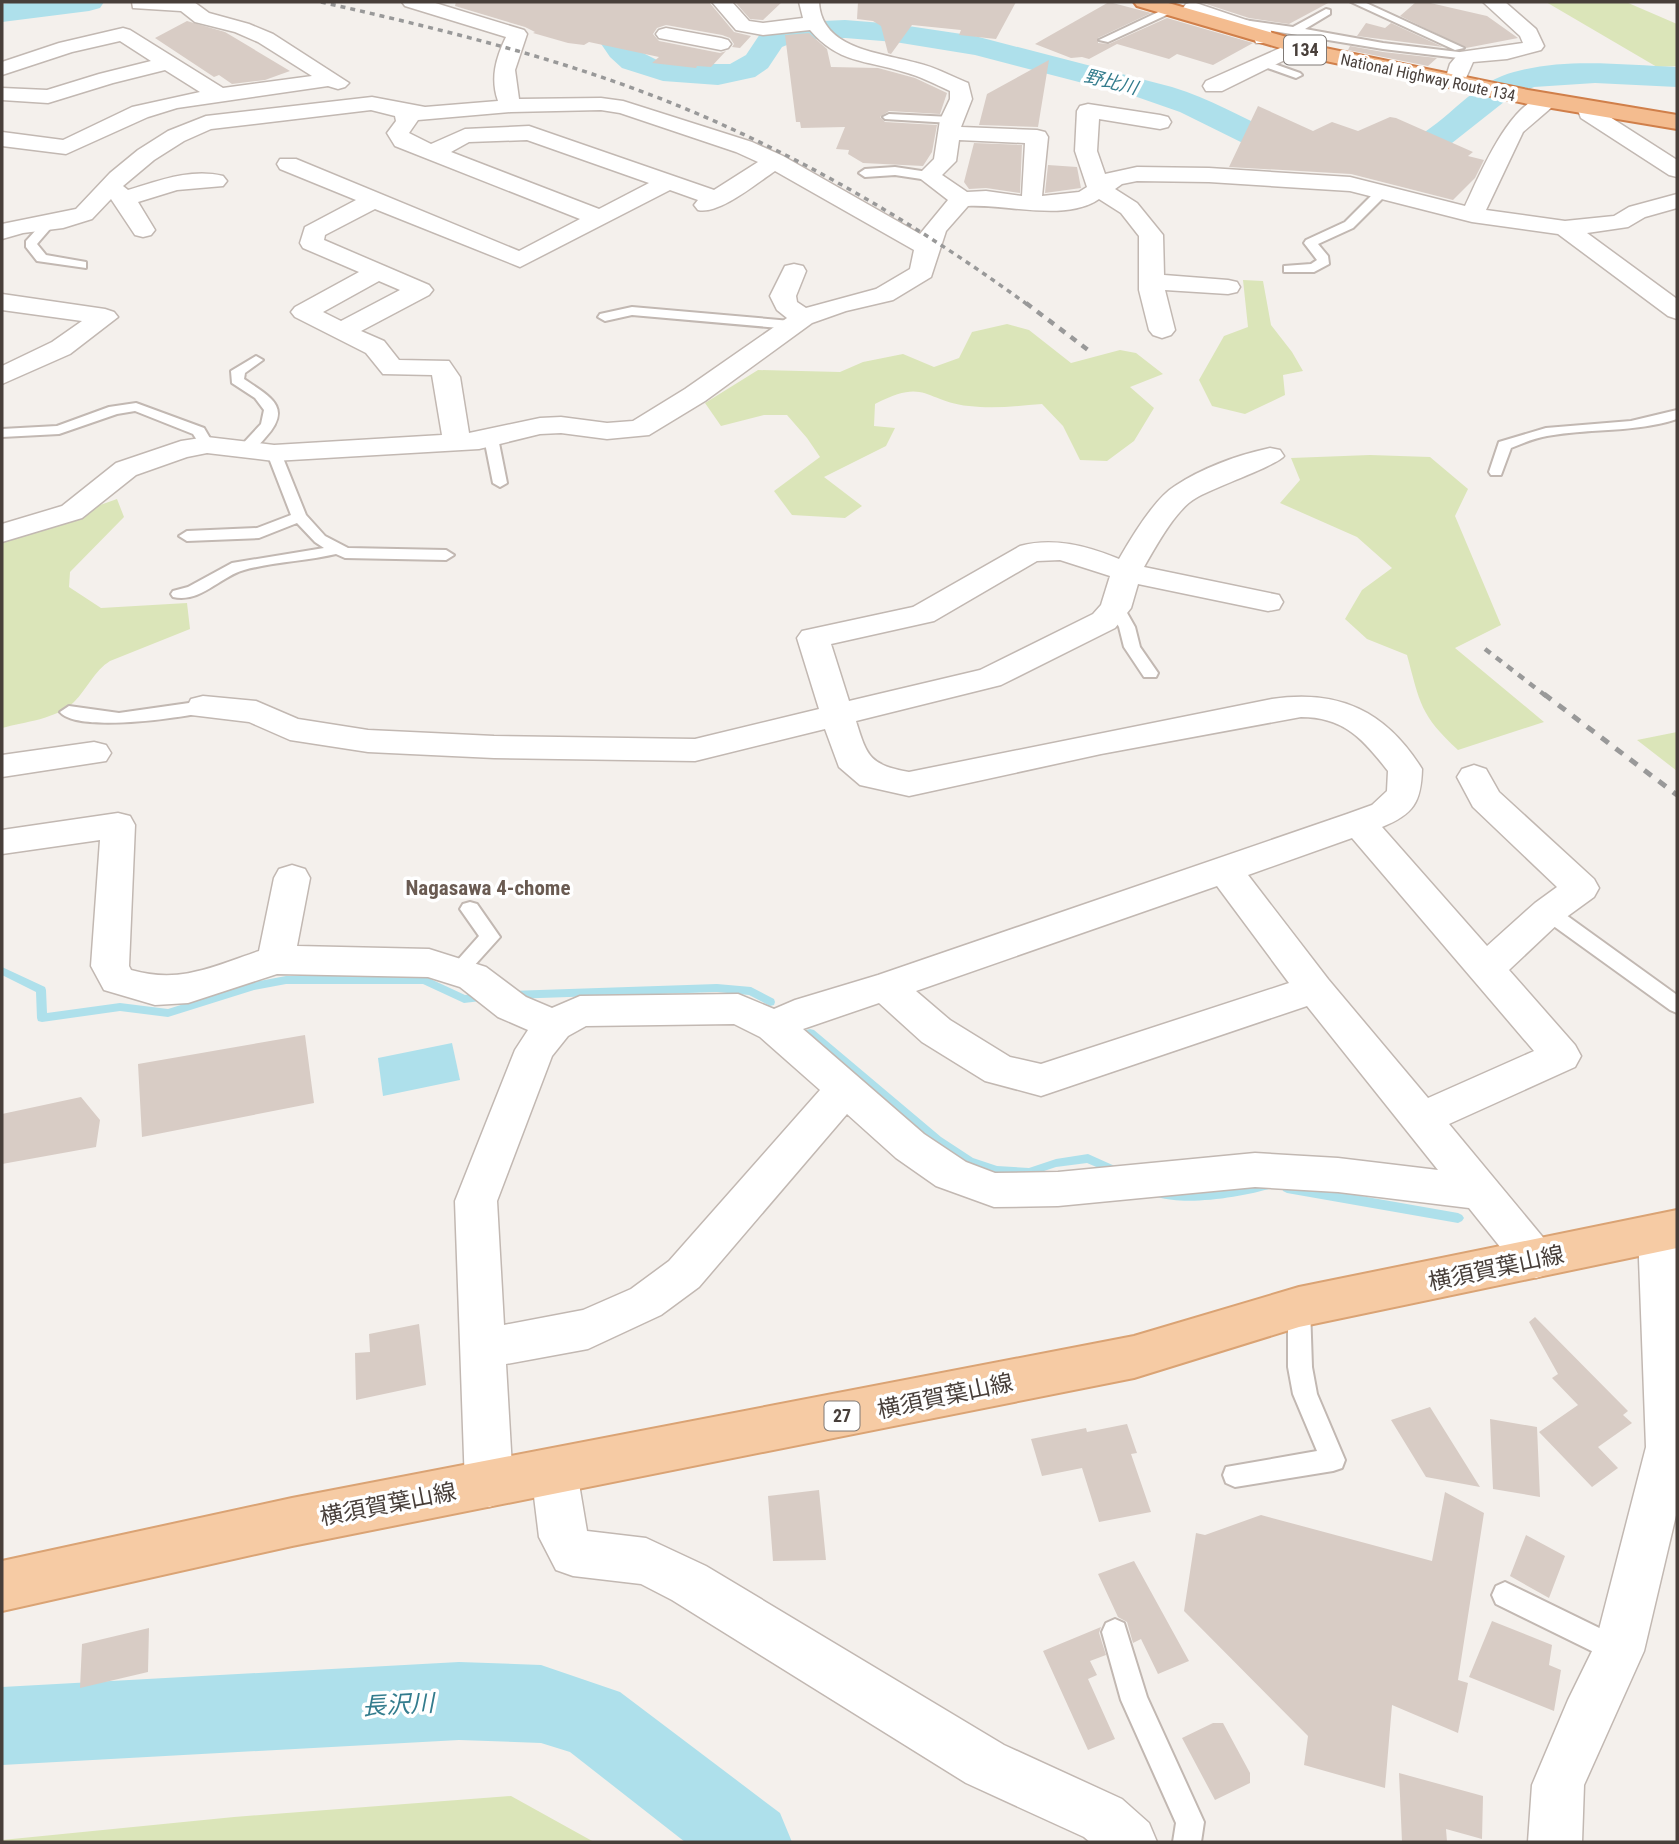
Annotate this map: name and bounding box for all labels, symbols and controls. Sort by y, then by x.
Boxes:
road number: 134 [1284,36,1326,64]
street label: National Highway Route 134 [1339,50,1517,105]
water label: 野比川 [1082,65,1142,99]
district label: Nagasawa 4-chome [406,876,570,900]
street label: 横須賀葉山線 [1426,1241,1566,1296]
street label: 横須賀葉山線 [875,1369,1015,1424]
road number: 27 [824,1401,860,1430]
street label: 横須賀葉山線 [318,1478,458,1531]
water label: 長沢川 [361,1689,438,1721]

